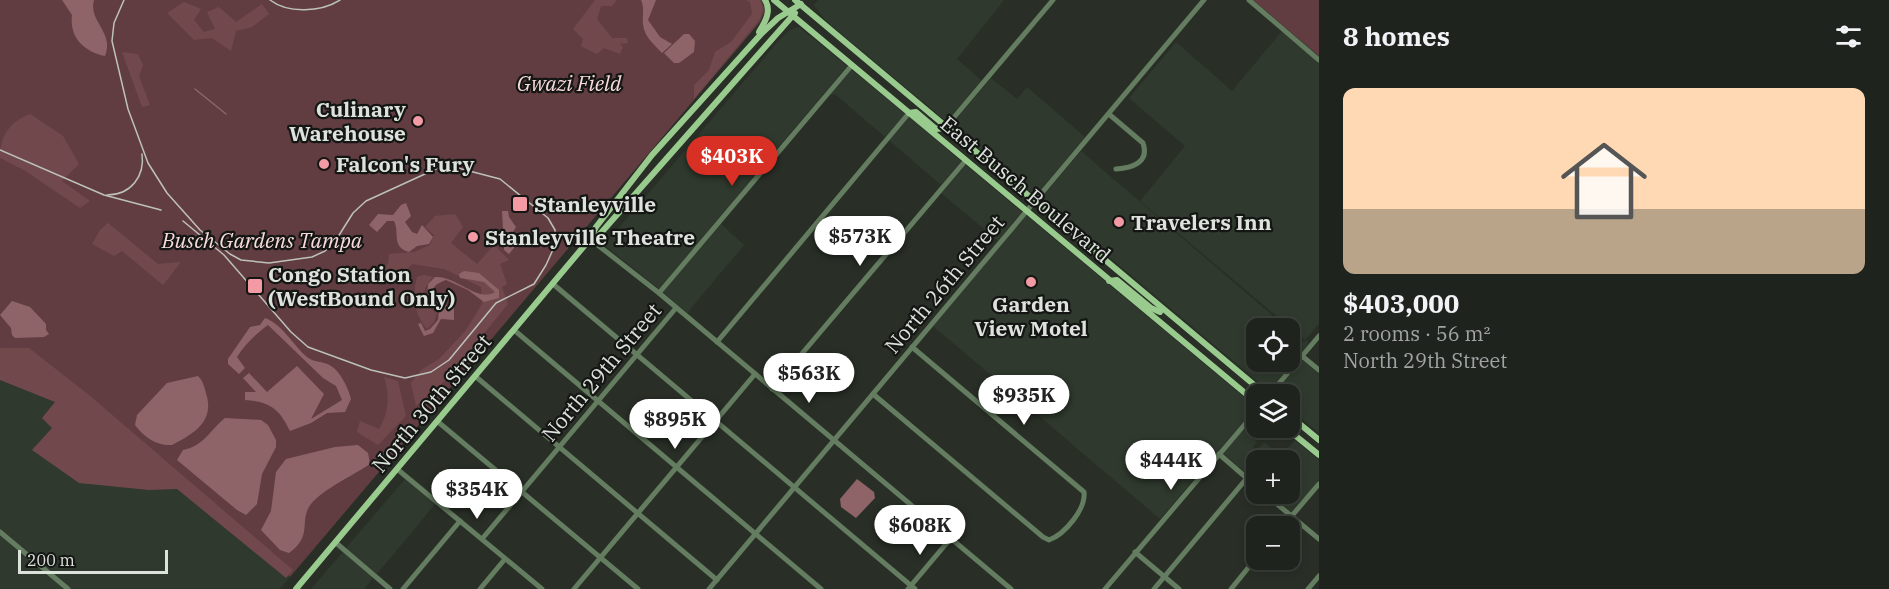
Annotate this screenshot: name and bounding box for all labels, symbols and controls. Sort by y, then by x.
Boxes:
text: 8 homes [1343,19,1450,53]
icon: filters [1832,20,1865,53]
park label: Gwazi Field [517,69,622,97]
place label: Culinary Warehouse [289,95,406,147]
street label: East Busch Boulevard [935,109,1117,269]
marker: Culinary Warehouse [411,114,425,128]
icon: home [1550,127,1658,235]
pin: $403K [690,136,774,187]
text: $403K [700,142,764,169]
place label: Falcon's Fury [336,150,474,178]
marker: Falcon's Fury [317,157,331,171]
place label: Stanleyville [534,190,656,218]
marker: Stanleyville [511,195,529,213]
place label: Travelers Inn [1131,208,1272,236]
street label: North 26th Street [878,209,1010,359]
marker: Travelers Inn [1112,215,1126,229]
pin: $573K [818,216,902,267]
text: $573K [828,222,892,249]
place label: Stanleyville Theatre [485,223,695,251]
park label: Busch Gardens Tampa [161,226,363,254]
marker: Stanleyville Theatre [466,230,480,244]
place label: Congo Station (WestBound Only) [268,260,455,312]
marker: Garden View Motel [1024,275,1038,289]
marker: Congo Station (WestBound Only) [246,277,264,295]
text: $403,000 [1343,286,1459,320]
place label: Garden View Motel [974,290,1088,342]
street label: North 29th Street [535,297,667,447]
map controls [1246,318,1300,570]
button: locate [1246,318,1300,372]
text: 2 rooms · 56 m² [1343,320,1490,347]
street label: North 30th Street [365,328,497,478]
text: North 29th Street [1343,347,1507,374]
pin: $563K [767,353,851,404]
text: $563K [777,359,841,386]
pin: $935K [982,375,1066,426]
text: $935K [992,381,1056,408]
button: layers [1246,384,1300,438]
pin: $895K [633,399,717,450]
text: $895K [643,405,707,432]
pin: $444K [1129,440,1213,491]
text: $444K [1139,446,1203,473]
button: + [1246,450,1300,504]
pin: $354K [435,469,519,520]
text: $354K [445,475,509,502]
pin: $608K [878,505,962,556]
text: $608K [888,511,952,538]
button: − [1246,516,1300,570]
scale bar [18,547,168,574]
text: 200 m [27,550,75,570]

